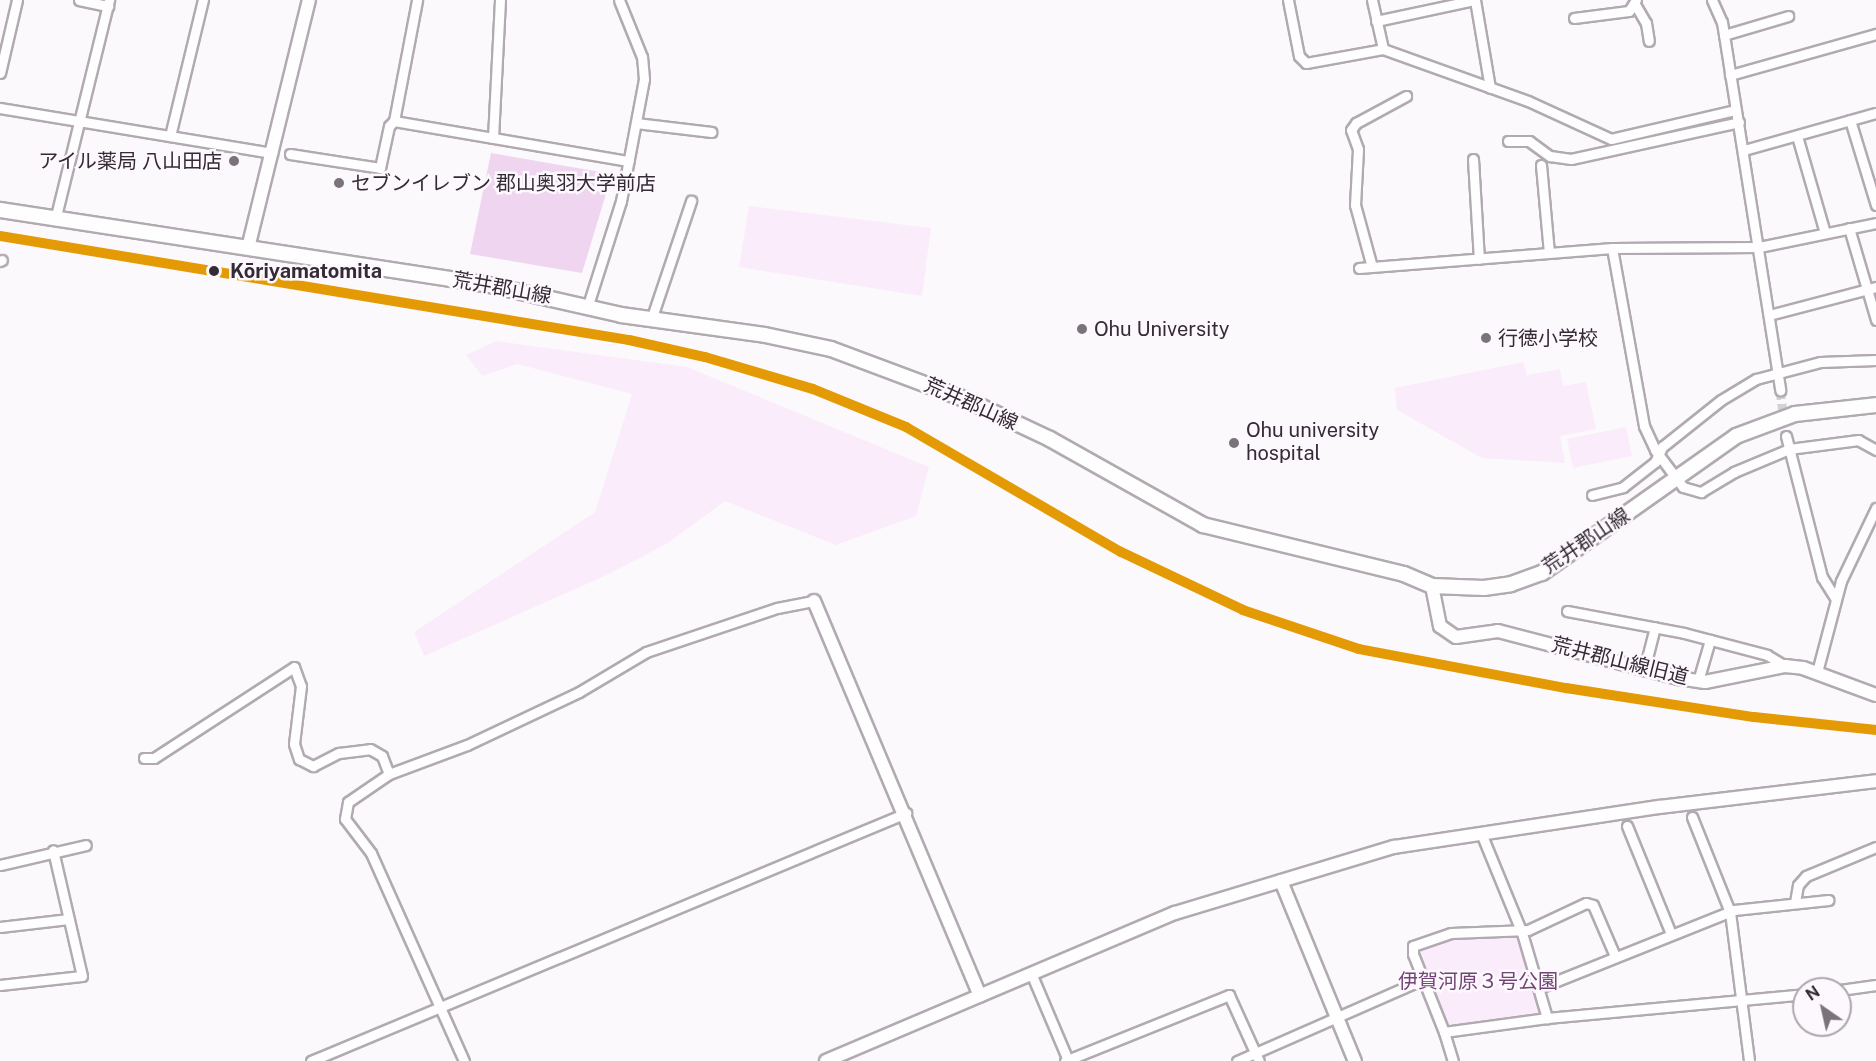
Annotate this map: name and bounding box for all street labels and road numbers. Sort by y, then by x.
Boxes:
street label: 荒井郡山線 [451,267,553,309]
street label: 荒井郡山線 [920,373,1022,435]
street label: 荒井郡山線 [1538,503,1634,579]
street label: 荒井郡山線旧道 [1549,632,1691,690]

